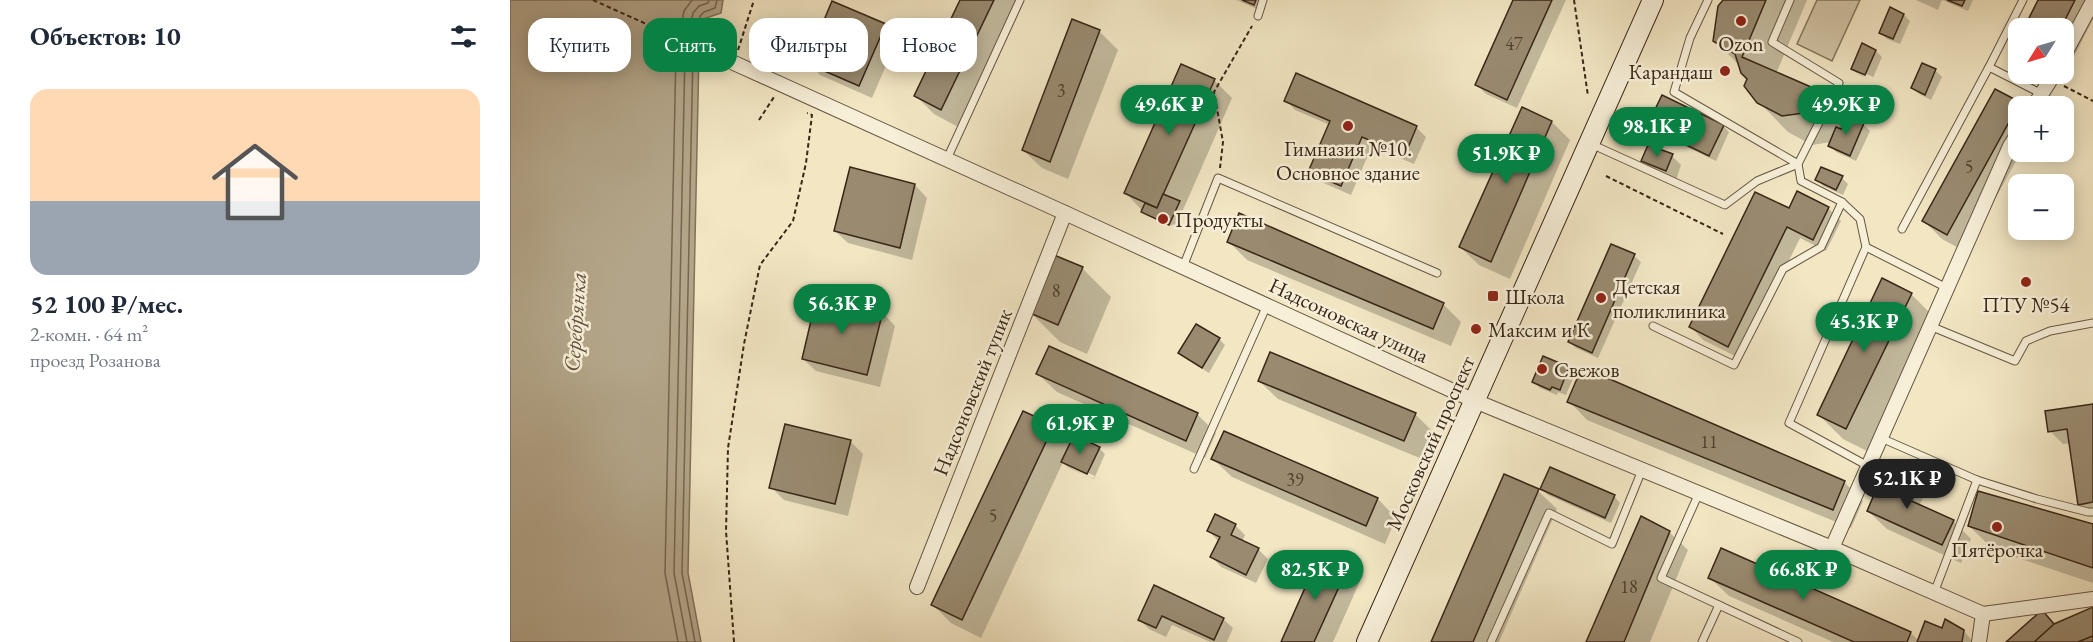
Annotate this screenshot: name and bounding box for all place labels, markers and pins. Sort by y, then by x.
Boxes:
marker: Ozon [1734,14,1748,28]
place label: Ozon [1718,30,1764,57]
place label: Карандаш [1628,58,1713,85]
marker: Карандаш [1718,64,1732,78]
pin: 49.6K ₽ [1114,85,1224,136]
pin: 49.9K ₽ [1791,85,1901,136]
pin: 98.1K ₽ [1602,107,1712,158]
marker: Гимназия №10. Основное здание [1341,119,1355,133]
pin: 51.9K ₽ [1451,134,1561,185]
place label: Гимназия №10. Основное здание [1276,135,1420,186]
place label: Продукты [1175,206,1264,233]
marker: Продукты [1156,212,1170,226]
place label: Детская поликлиника [1613,273,1727,324]
marker: ПТУ №54 [2019,275,2033,289]
place label: Школа [1505,283,1565,310]
pin: 56.3K ₽ [787,284,897,335]
marker: Школа [1486,289,1500,303]
marker: Детская поликлиника [1594,291,1608,305]
place label: ПТУ №54 [1982,291,2071,318]
pin: 45.3K ₽ [1809,302,1919,353]
place label: Максим и К [1488,316,1590,343]
marker: Максим и К [1469,322,1483,336]
place label: Свежов [1554,356,1619,383]
marker: Свежов [1535,362,1549,376]
pin: 61.9K ₽ [1025,404,1135,455]
pin: 52.1K ₽ [1852,459,1962,510]
marker: Пятёрочка [1990,520,2004,534]
place label: Пятёрочка [1951,536,2044,563]
pin: 82.5K ₽ [1260,550,1370,601]
pin: 66.8K ₽ [1748,550,1858,601]

